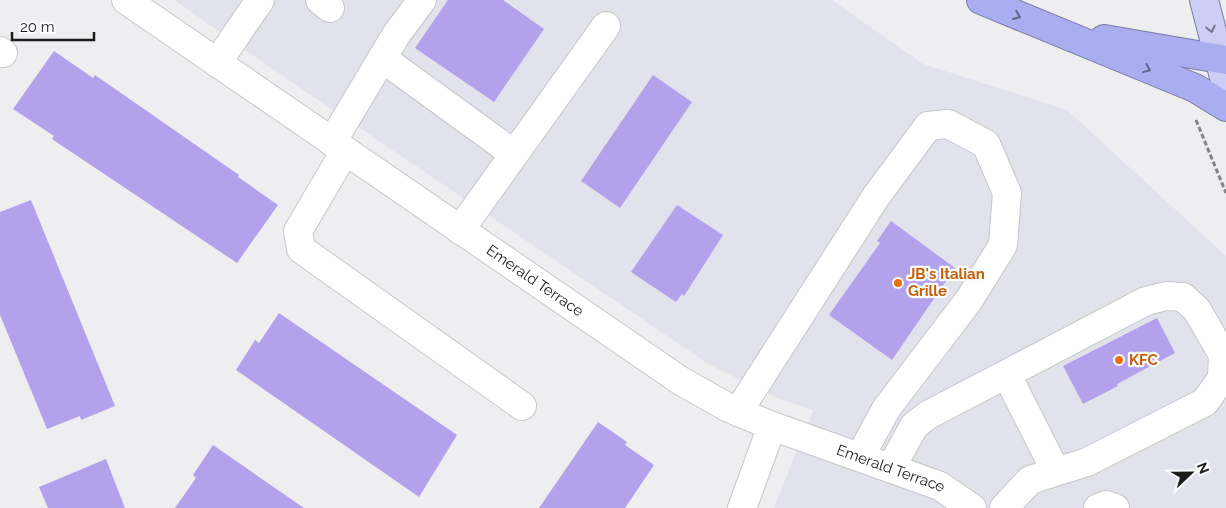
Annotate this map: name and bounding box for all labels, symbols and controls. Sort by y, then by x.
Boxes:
one-way arrow [1012,9,1021,20]
scale bar [12,10,95,42]
text: 20 m [20,18,55,36]
one-way arrow [1205,24,1216,33]
one-way arrow [1142,63,1151,73]
street label: Emerald Terrace [483,241,587,320]
place label: JB's Italian Grille [908,265,985,300]
marker: JB's Italian Grille [892,277,904,289]
place label: KFC [1129,351,1158,369]
marker: KFC [1113,354,1125,366]
street label: Emerald Terrace [834,441,949,496]
north arrow [1166,448,1216,498]
text: N [1194,460,1212,476]

